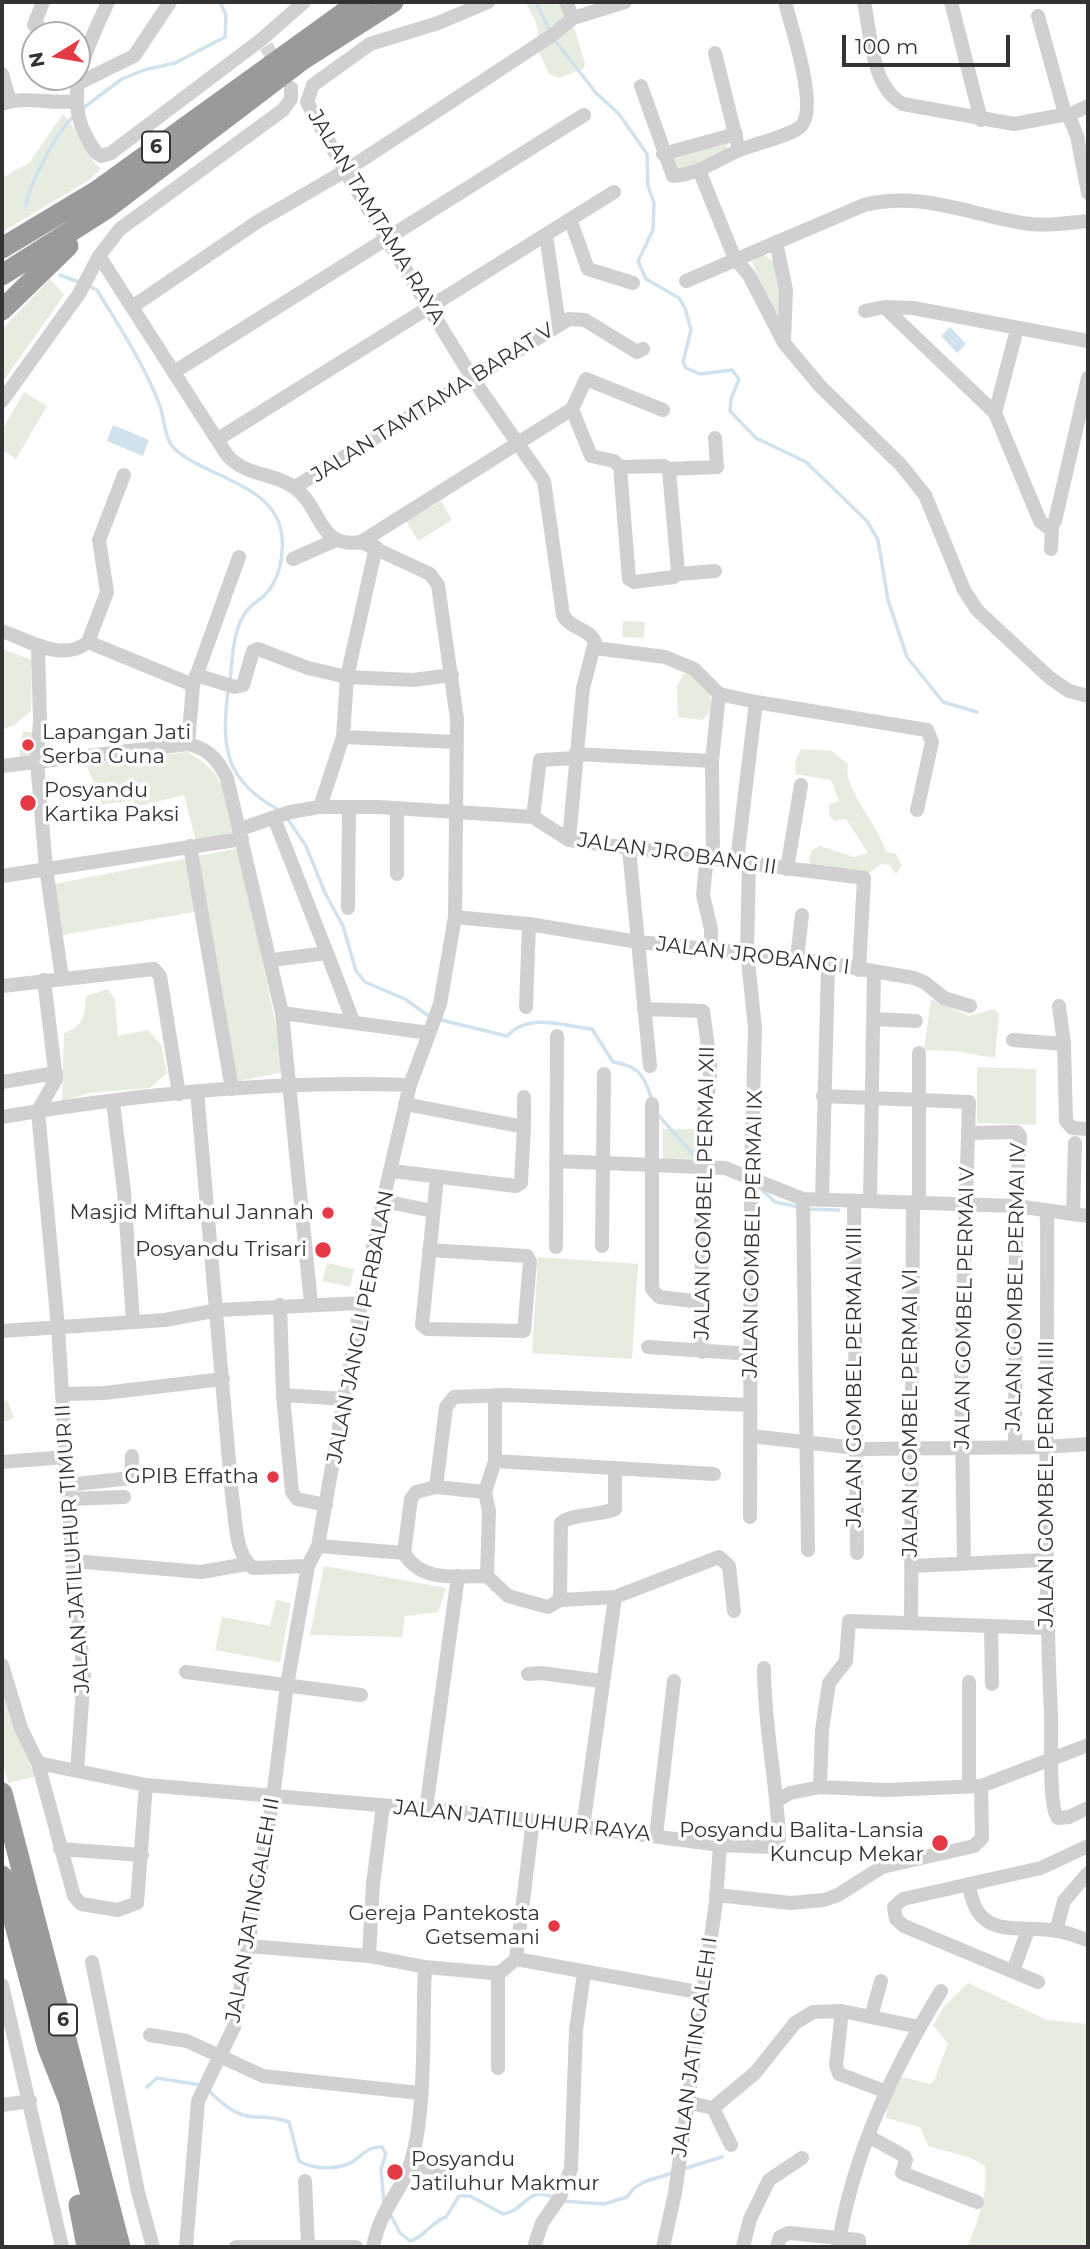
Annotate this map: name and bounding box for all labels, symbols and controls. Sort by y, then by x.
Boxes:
north arrow [21,21,91,91]
scale bar [845,21,1013,65]
text: 100 m [855,34,918,59]
text: N [24,50,50,69]
street label: JALAN TAMTAMA RAYA [302,105,450,329]
road number: 6 [142,132,170,162]
street label: JALAN TAMTAMA BARAT V [307,318,559,488]
place label: Lapangan Jati Serba Guna [42,720,191,770]
marker: Lapangan Jati Serba Guna [20,737,36,753]
place label: Posyandu Kartika Paksi [44,778,179,828]
marker: Posyandu Kartika Paksi [18,793,38,813]
street label: JALAN JROBANG II [576,828,778,880]
street label: JALAN JROBANG I [655,932,851,980]
street label: JALAN GOMBEL PERMAI XII [690,1046,720,1340]
street label: JALAN GOMBEL PERMAI IX [738,1090,768,1378]
street label: JALAN GOMBEL PERMAI IV [1001,1142,1031,1432]
street label: JALAN GOMBEL PERMAI V [950,1166,980,1450]
street label: JALAN JANGLI PERBALAN [322,1188,400,1466]
place label: Masjid Miftahul Jannah [69,1200,314,1226]
marker: Masjid Miftahul Jannah [320,1205,336,1221]
street label: JALAN GOMBEL PERMAI VIII [842,1226,868,1528]
place label: Posyandu Trisari [135,1237,307,1263]
marker: Posyandu Trisari [313,1240,333,1260]
street label: JALAN GOMBEL PERMAI VI [898,1269,924,1557]
street label: JALAN GOMBEL PERMAI III [1034,1340,1060,1628]
street label: JALAN JATILUHUR TIMUR II [50,1404,96,1694]
place label: GPIB Effatha [125,1464,259,1490]
marker: GPIB Effatha [265,1469,281,1485]
street label: JALAN JATINGALEH II [221,1795,285,2025]
street label: JALAN JATILUHUR RAYA [392,1795,652,1847]
place label: Posyandu Balita-Lansia Kuncup Mekar [679,1818,924,1868]
marker: Posyandu Balita-Lansia Kuncup Mekar [930,1833,950,1853]
place label: Gereja Pantekosta Getsemani [349,1901,540,1951]
marker: Gereja Pantekosta Getsemani [546,1918,562,1934]
street label: JALAN JATINGALEH I [667,1935,723,2159]
road number: 6 [49,2004,77,2036]
place label: Posyandu Jatiluhur Makmur [411,2147,600,2197]
marker: Posyandu Jatiluhur Makmur [385,2162,405,2182]

